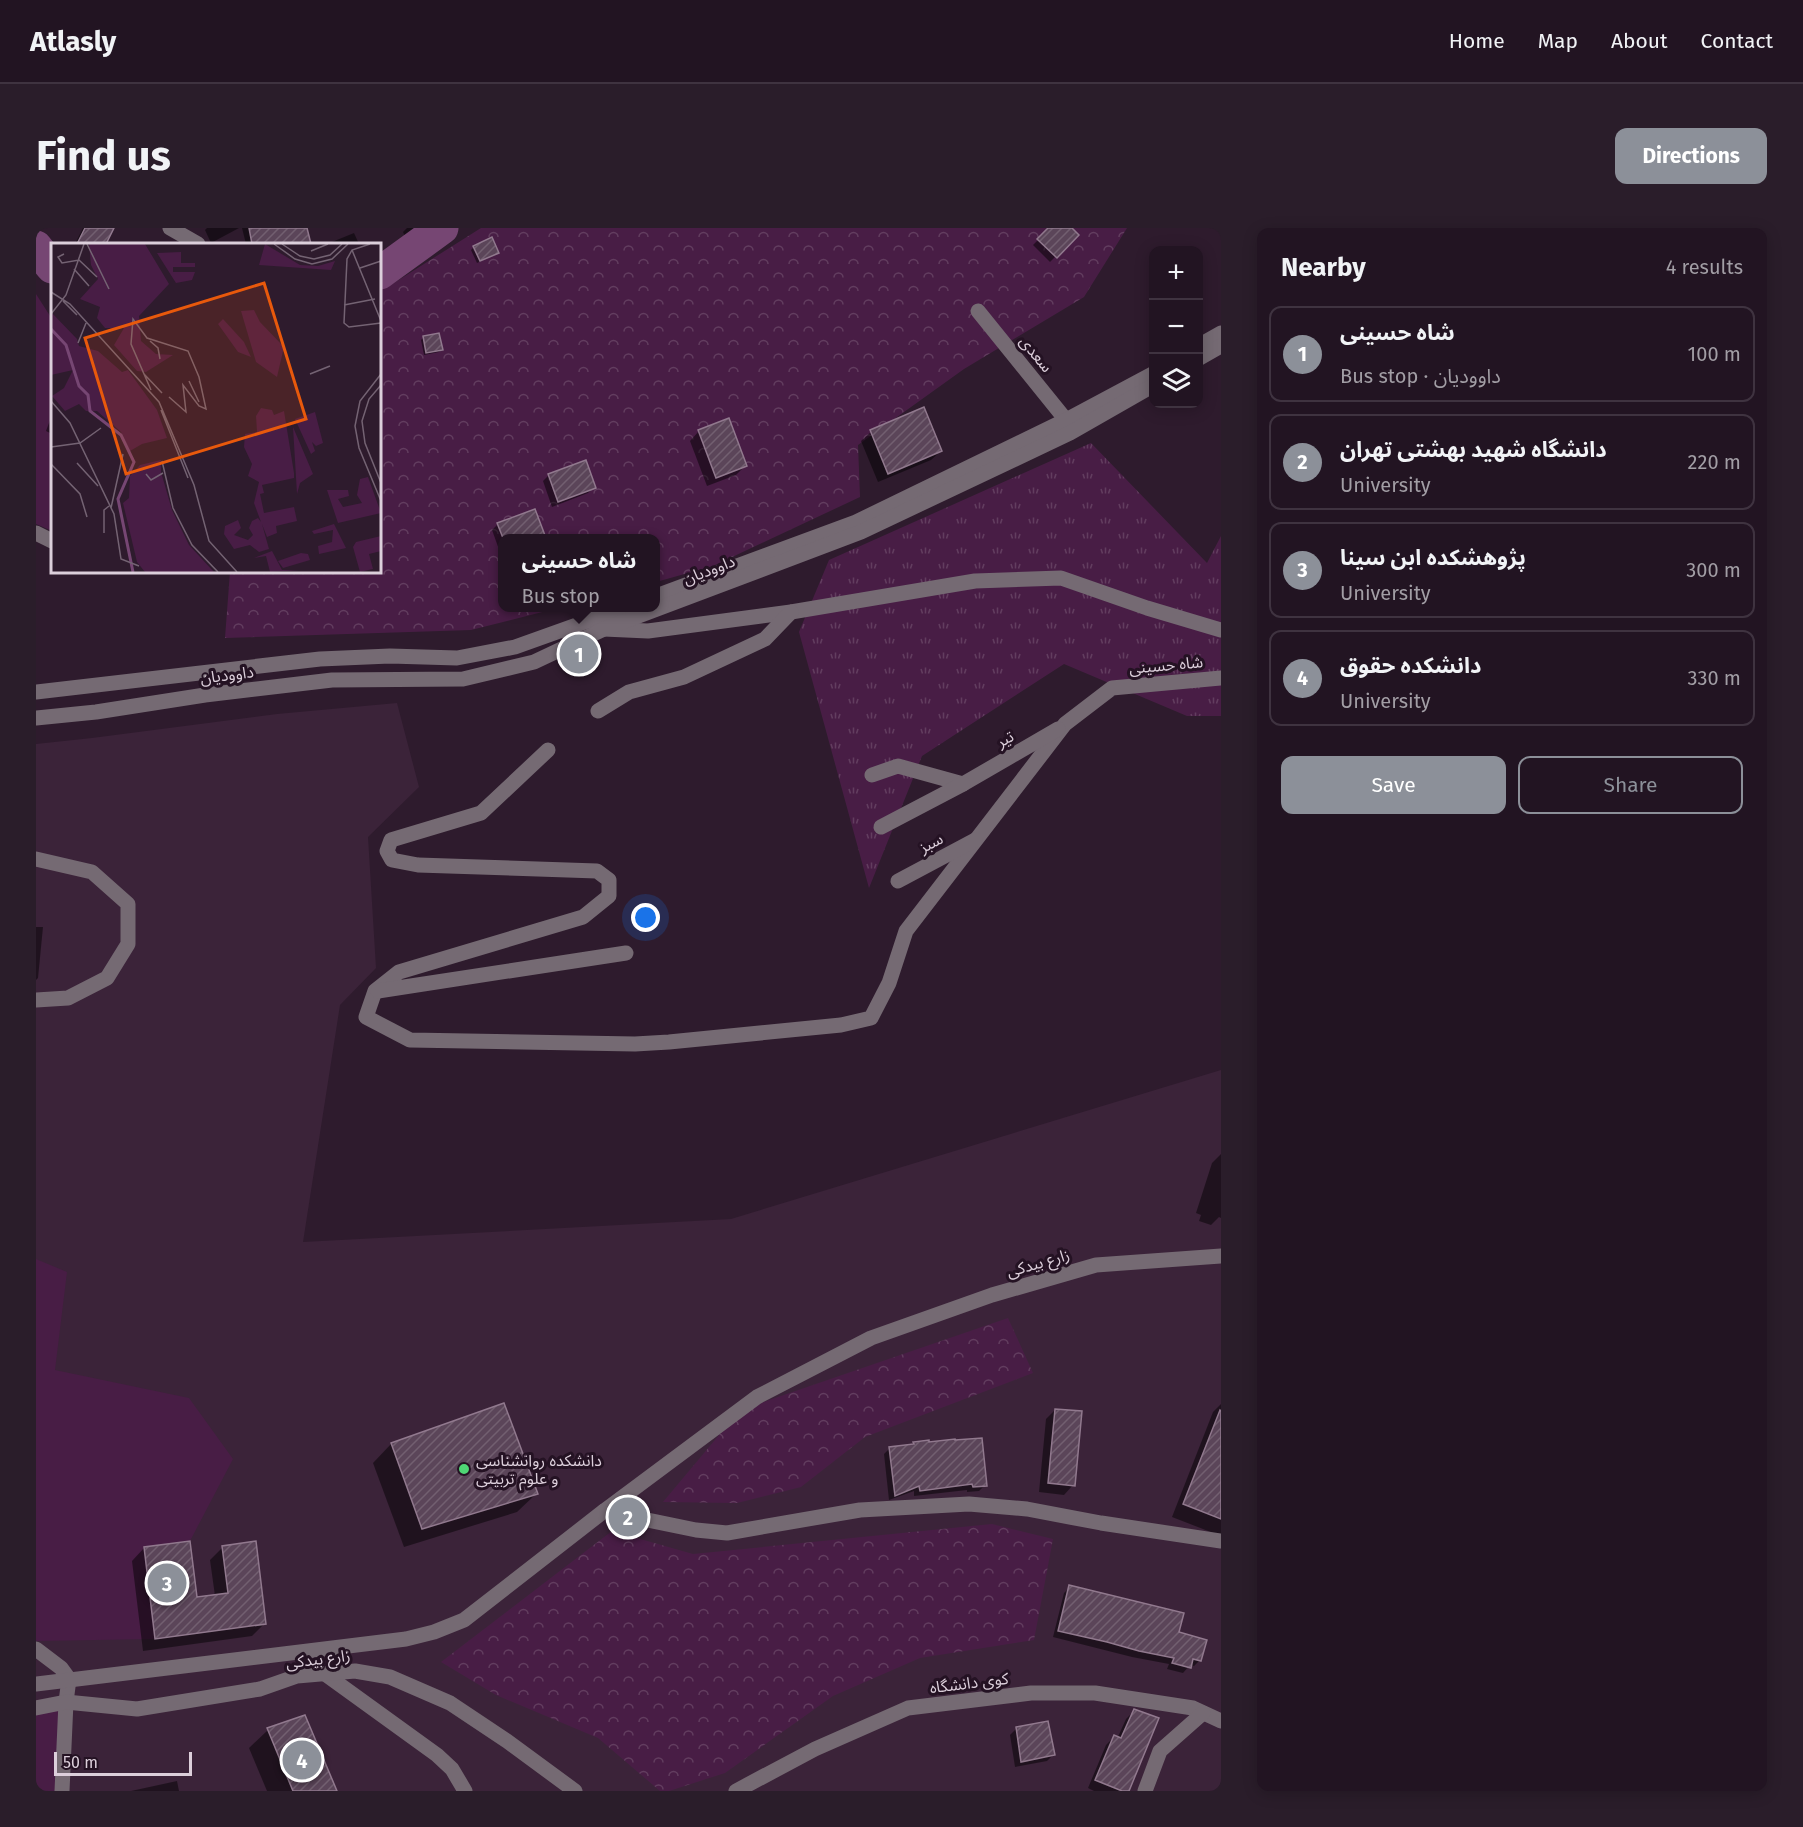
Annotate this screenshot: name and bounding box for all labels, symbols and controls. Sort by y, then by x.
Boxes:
text: Atlasly [30,25,116,58]
text: Home [1449,28,1505,54]
text: Map [1538,28,1578,54]
text: About [1611,28,1668,54]
text: Contact [1701,28,1773,54]
button: Directions [1615,128,1767,184]
text: Find us [36,131,171,181]
inset map [51,243,381,573]
map controls [1149,246,1203,408]
button: + [1149,246,1203,300]
text: Nearby [1281,252,1366,283]
text: 4 results [1666,255,1743,279]
button: − [1149,300,1203,354]
text: شاه حسینی [1340,319,1455,346]
street label: سعدی [1016,332,1056,376]
text: 1 [1298,342,1307,366]
text: 100 m [1688,342,1741,366]
button: layers [1149,354,1203,408]
text: Bus stop · داوودیان [1340,364,1501,388]
text: دانشگاه شهید بهشتی تهران [1340,436,1607,463]
text: 2 [1297,450,1308,474]
text: 220 m [1688,450,1741,474]
text: University [1340,473,1431,497]
popup [498,534,660,612]
text: پژوهشکده ابن سینا [1340,544,1526,571]
text: شاه حسینی [522,547,636,574]
street label: داوودیان [680,551,738,589]
text: 3 [1297,558,1308,582]
text: 300 m [1686,558,1741,582]
text: University [1340,581,1431,605]
text: Bus stop [522,584,600,608]
pin: 1 [560,632,598,676]
street label: شاه حسینی [1128,652,1204,678]
text: دانشکده حقوق [1340,652,1481,679]
street label: داوودیان [199,662,255,688]
text: 4 [1297,666,1308,690]
text: 330 m [1687,666,1741,690]
text: University [1340,689,1431,713]
street label: تیر [992,726,1017,752]
button: Save [1281,756,1506,814]
button: Share [1518,756,1743,814]
street label: سبز [915,829,946,858]
your location [631,903,660,932]
street label: زارع بیدکی [1004,1245,1073,1284]
place label: دانشکده روانشناسی و علوم تربیتی [476,1451,602,1491]
marker: دانشکده روانشناسی و علوم تربیتی [457,1462,471,1476]
pin: 2 [608,1494,648,1540]
pin: 3 [148,1560,186,1606]
street label: زارع بیدکی [285,1646,352,1675]
street label: کوی دانشگاه [929,1669,1010,1697]
pin: 4 [282,1738,322,1783]
scale bar [54,1749,192,1776]
text: 50 m [63,1753,98,1772]

